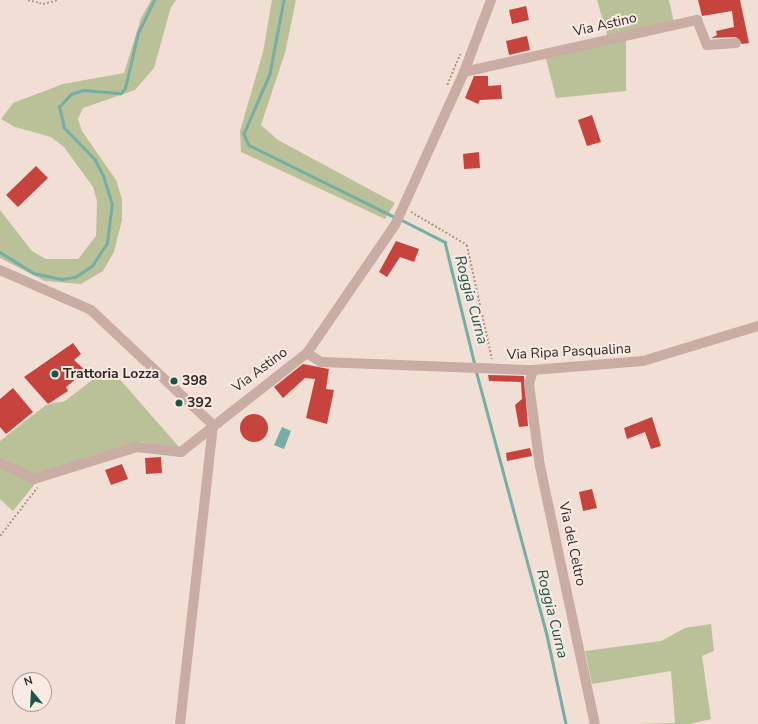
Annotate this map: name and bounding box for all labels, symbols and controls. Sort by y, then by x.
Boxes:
street label: Via Astino [572,10,638,40]
water label: Roggia Curna [450,254,492,346]
street label: Via Ripa Pasqualina [506,340,632,364]
street label: Via Astino [229,344,291,396]
place label: Trattoria Lozza [63,366,159,382]
marker: Trattoria Lozza [50,369,60,379]
place label: 398 [182,373,207,389]
marker: 398 [169,376,179,386]
place label: 392 [187,395,212,411]
marker: 392 [174,398,184,408]
street label: Via del Celtro [555,501,589,587]
water label: Roggia Curna [532,568,572,660]
north arrow [12,672,52,712]
text: N [22,673,35,689]

